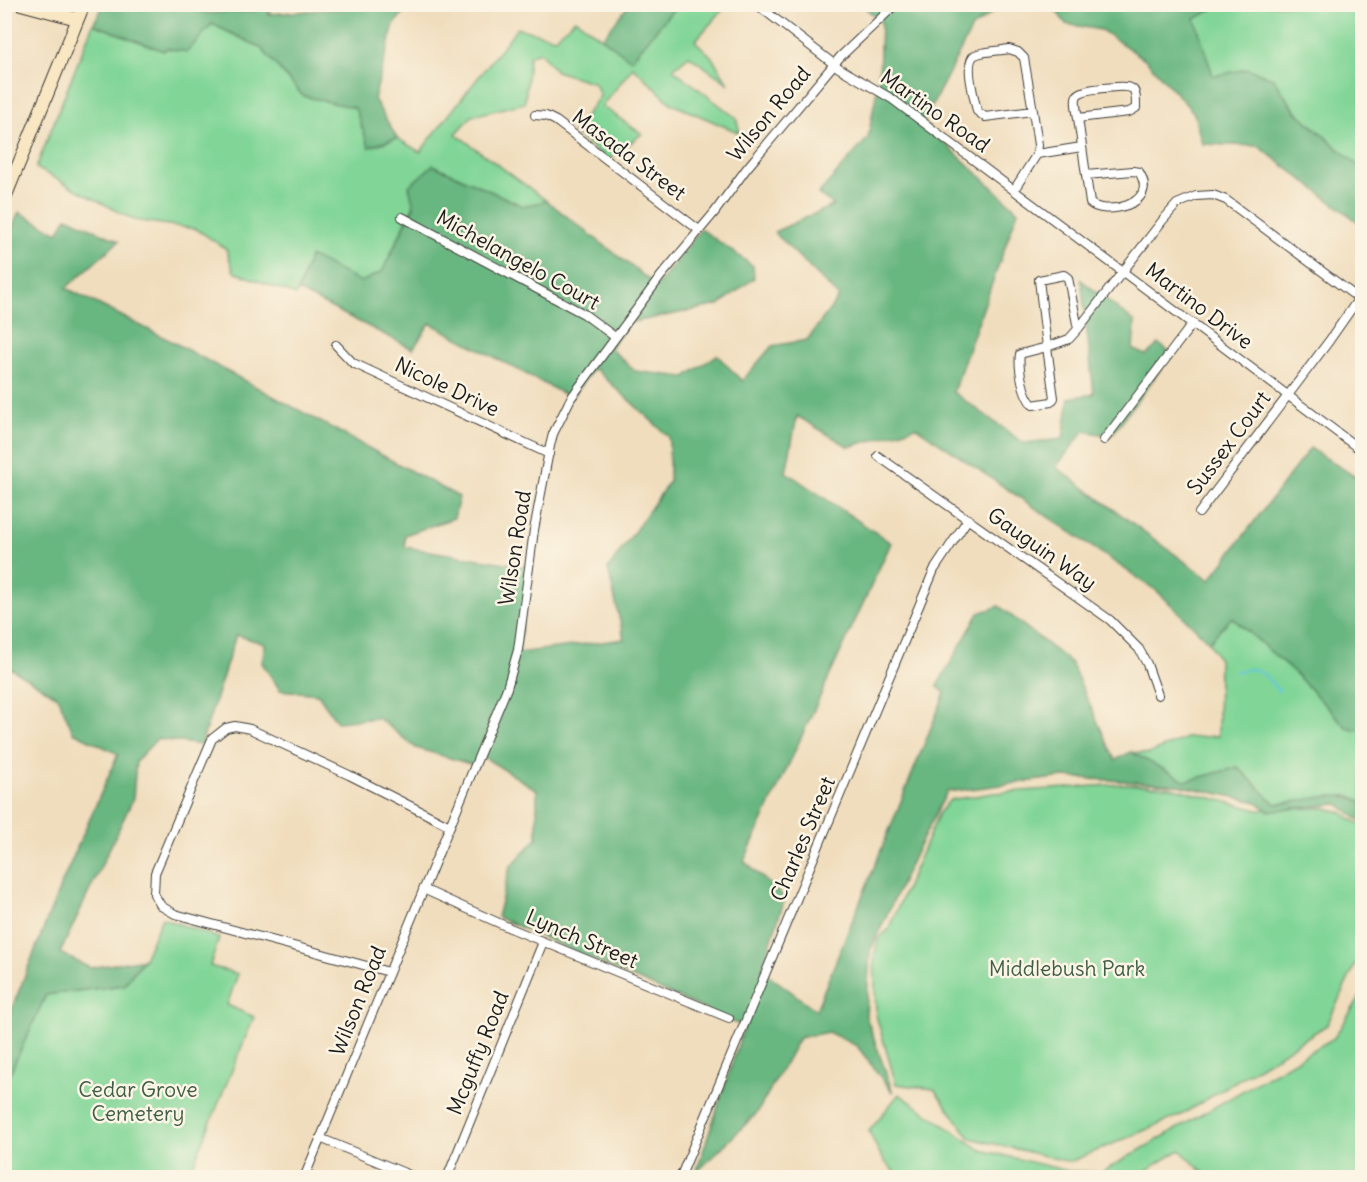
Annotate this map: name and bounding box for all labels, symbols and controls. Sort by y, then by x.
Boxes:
street label: Wilson Road [721,60,816,167]
street label: Martino Road [875,63,995,158]
street label: Masada Street [567,103,692,206]
street label: Michelangelo Court [432,204,605,316]
street label: Martino Drive [1140,256,1258,355]
street label: Nicole Drive [391,351,504,422]
street label: Sussex Court [1181,385,1276,500]
street label: Wilson Road [492,488,537,607]
street label: Gauguin Way [982,501,1102,596]
street label: Charles Street [764,772,841,905]
street label: Lynch Street [522,903,642,974]
street label: Wilson Road [323,942,392,1060]
park label: Middlebush Park [989,955,1145,982]
street label: Mcguffy Road [440,987,515,1119]
park label: Cedar Grove Cemetery [78,1076,198,1127]

